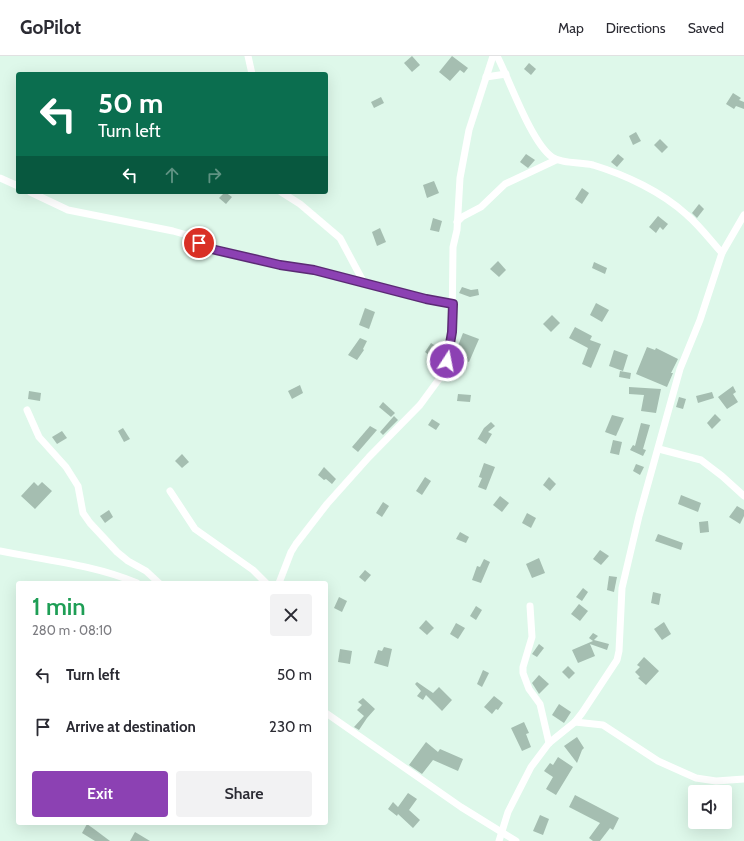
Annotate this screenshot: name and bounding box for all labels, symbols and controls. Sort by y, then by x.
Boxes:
text: GoPilot [20,16,81,39]
text: Map [558,19,584,37]
text: Directions [606,19,666,37]
text: Saved [688,19,724,37]
text: 50 m [98,86,163,120]
icon: left [32,88,84,140]
text: Turn left [98,120,161,142]
icon: left [119,164,141,186]
icon: ahead [161,164,183,186]
icon: right [203,164,225,186]
pin [182,226,216,260]
icon: arrive [188,232,210,254]
position arrow [426,340,468,382]
text: 1 min [32,592,86,621]
button: close [270,594,312,636]
text: 280 m · 08:10 [32,622,112,638]
icon: left [32,664,54,686]
text: Turn left [66,666,120,684]
text: 50 m [277,666,312,684]
icon: arrive [32,716,54,738]
text: Arrive at destination [66,718,196,736]
text: 230 m [269,718,312,736]
button: Exit [32,771,168,817]
button: Share [176,771,312,817]
map controls [688,785,732,829]
button: sound [688,785,732,829]

